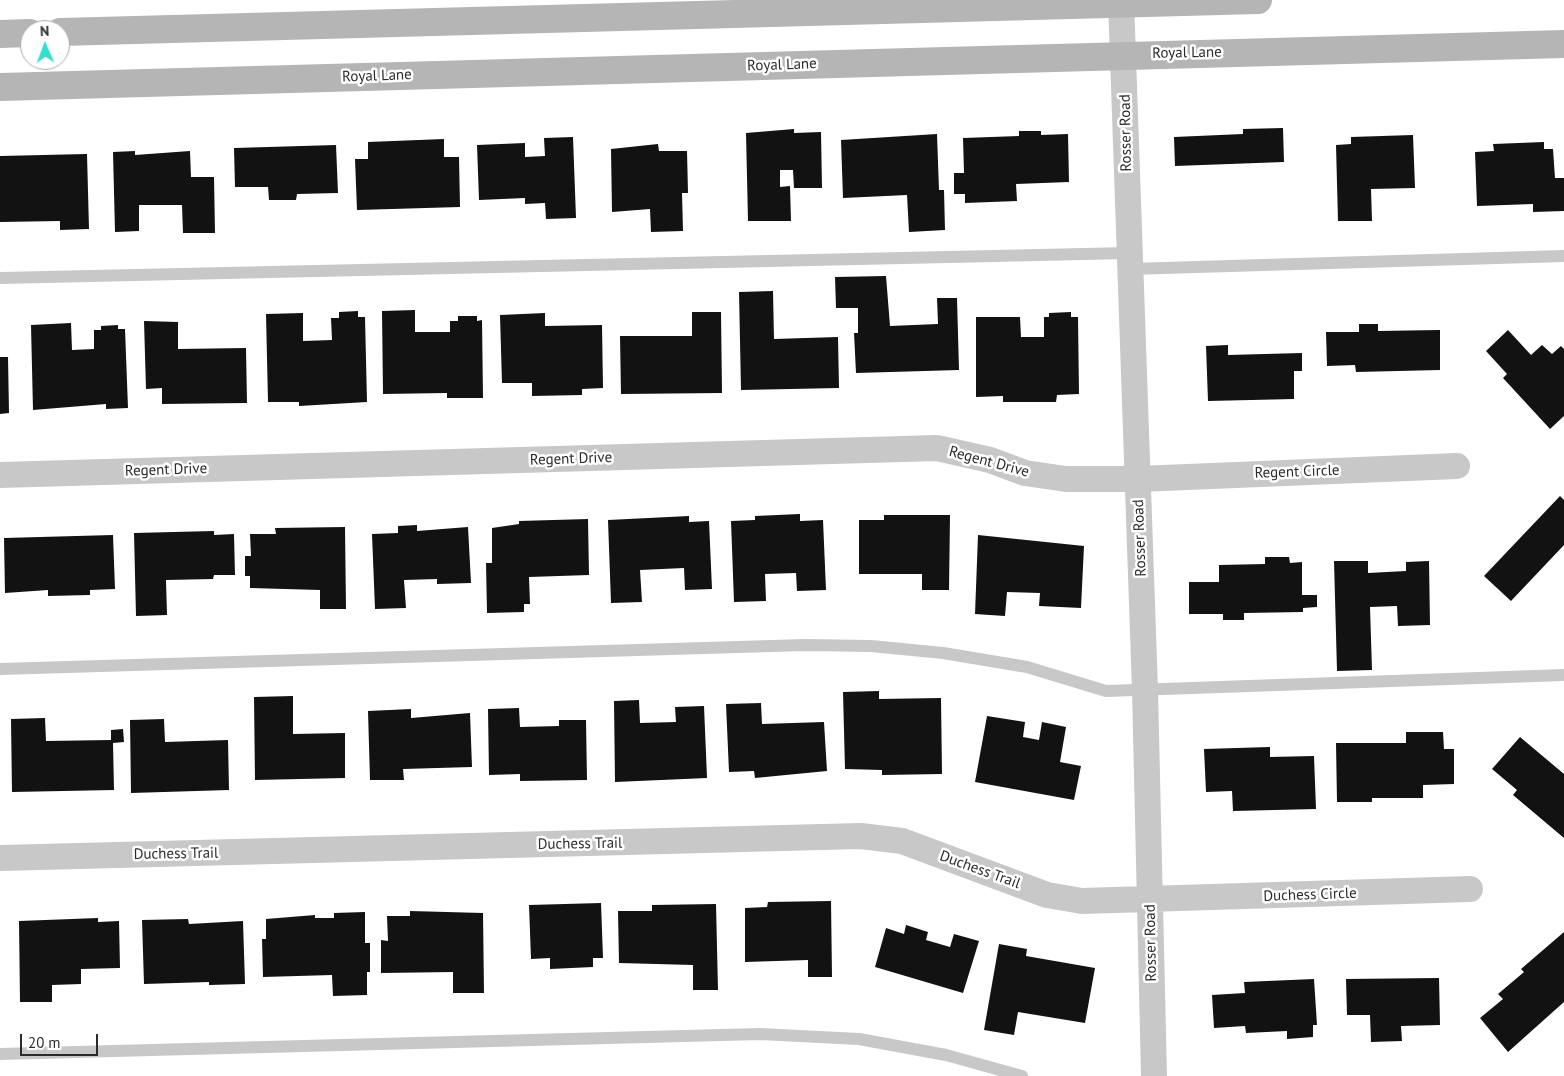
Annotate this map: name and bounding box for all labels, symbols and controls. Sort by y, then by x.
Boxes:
north arrow [20,20,70,70]
text: N [40,22,49,40]
street label: Royal Lane [1152,43,1222,63]
street label: Royal Lane [747,55,817,75]
street label: Royal Lane [342,66,412,86]
street label: Rosser Road [1116,94,1136,172]
street label: Regent Drive [947,443,1031,481]
street label: Regent Drive [530,449,612,469]
street label: Regent Drive [125,460,207,480]
street label: Regent Circle [1254,462,1340,482]
street label: Rosser Road [1130,499,1150,577]
street label: Duchess Trail [537,834,623,854]
street label: Duchess Trail [133,844,219,864]
street label: Duchess Trail [937,847,1023,893]
street label: Duchess Circle [1263,884,1357,906]
street label: Rosser Road [1141,904,1161,982]
scale bar [22,1024,100,1056]
text: 20 m [28,1033,61,1052]

